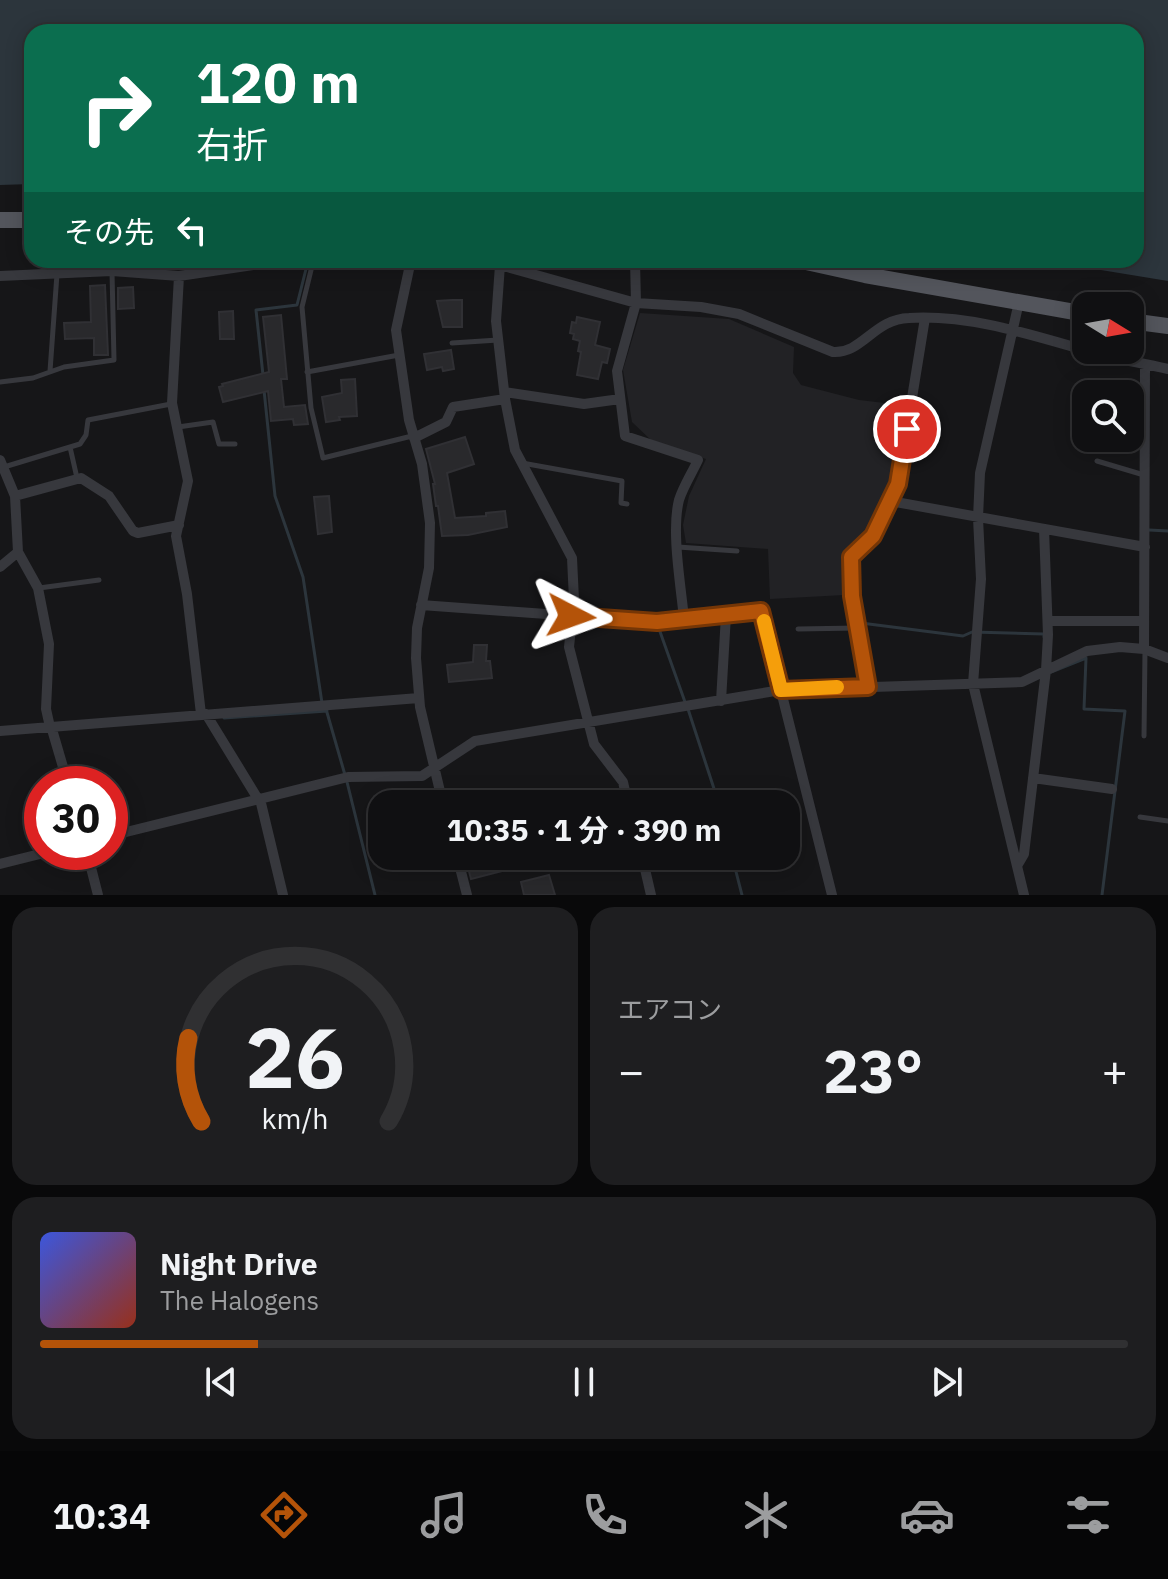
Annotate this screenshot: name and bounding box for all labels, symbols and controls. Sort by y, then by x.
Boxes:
text: 120 m [196,46,360,118]
icon: right [64,56,168,160]
text: 右折 [196,121,268,168]
icon: left [170,208,214,252]
text: その先 [64,212,154,251]
north arrow [1072,292,1144,364]
map controls [1072,292,1144,452]
button: search [1072,380,1144,452]
pin [873,395,941,463]
icon: arrive [885,407,929,451]
position arrow [529,574,613,658]
speed limit sign: 30 [24,766,128,870]
text: 10:35 · 1 分 · 390 m [447,810,721,849]
text: エアコン [618,992,722,1026]
text: 26 [245,1003,345,1111]
text: 23° [823,1031,923,1110]
text: − [618,1042,644,1099]
text: + [1102,1042,1128,1099]
text: km/h [261,1100,329,1137]
text: Night Drive [160,1244,318,1283]
text: The Halogens [160,1283,319,1317]
icon: previous [199,1360,243,1404]
icon: pause [562,1360,606,1404]
icon: next [925,1360,969,1404]
icon: directions [256,1487,312,1543]
icon: music [416,1487,472,1543]
icon: phone [577,1487,633,1543]
icon: climate [738,1487,794,1543]
icon: car [899,1487,955,1543]
icon: filters [1060,1487,1116,1543]
text: 10:34 [52,1492,151,1539]

